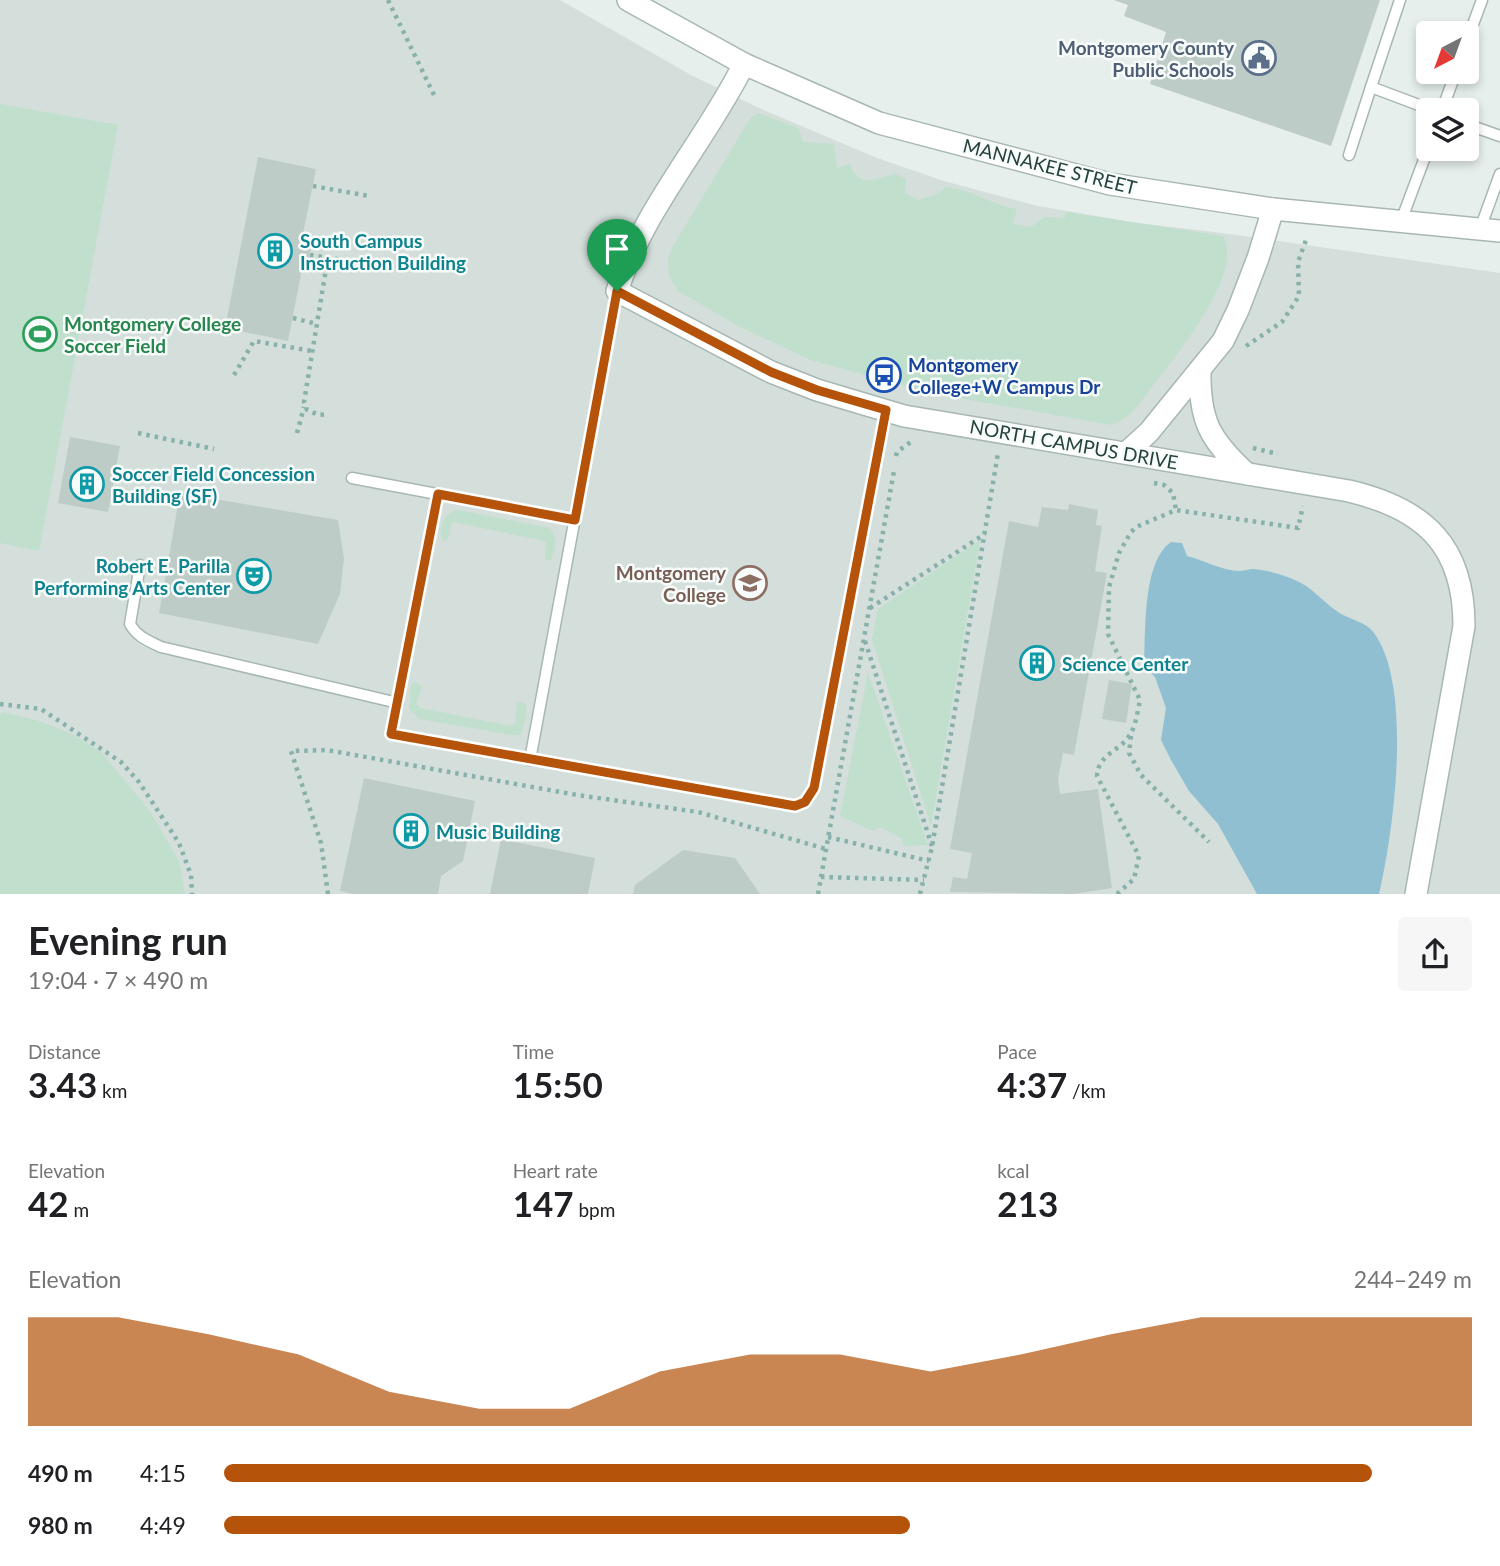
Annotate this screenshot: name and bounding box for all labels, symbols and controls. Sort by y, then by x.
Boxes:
north arrow [1416,21,1479,84]
map controls [1416,21,1479,161]
place label: Montgomery County Public Schools [1058,36,1235,81]
public building icon: Montgomery County Public Schools [1240,39,1278,77]
button: layers [1416,98,1479,161]
street label: MANNAKEE STREET [961,133,1139,199]
pin [587,219,647,291]
place label: South Campus Instruction Building [300,229,466,274]
icon: arrive [598,230,636,268]
building icon: South Campus Instruction Building [256,232,294,270]
place label: Montgomery College Soccer Field [64,312,241,357]
sports icon: Montgomery College Soccer Field [21,315,59,353]
place label: Montgomery College+W Campus Dr [908,353,1101,398]
bus stop icon: Montgomery College+W Campus Dr [865,356,903,394]
street label: NORTH CAMPUS DRIVE [968,414,1180,474]
place label: Soccer Field Concession Building (SF) [112,462,315,507]
building icon: Soccer Field Concession Building (SF) [68,465,106,503]
place label: Robert E. Parilla Performing Arts Center [34,554,231,599]
theatre icon: Robert E. Parilla Performing Arts Center [235,557,273,595]
place label: Montgomery College [616,561,727,606]
school or university icon: Montgomery College [731,564,769,602]
building icon: Science Center [1018,644,1056,682]
place label: Science Center [1062,652,1189,675]
building icon: Music Building [392,812,430,850]
place label: Music Building [436,820,560,843]
text: Evening run [28,917,228,963]
button: share [1398,917,1472,991]
text: 19:04 · 7 × 490 m [28,966,208,994]
text: Distance [28,1040,101,1063]
text: Time [513,1040,554,1063]
text: Pace [997,1040,1037,1063]
text: 3.43 [28,1063,97,1105]
text: 15:50 [513,1063,603,1105]
text: 4:37 [997,1063,1067,1105]
text: km [97,1079,127,1102]
text: /km [1067,1079,1106,1102]
text: Elevation [28,1159,105,1182]
text: Heart rate [513,1159,598,1182]
text: kcal [997,1159,1029,1182]
text: 42 [28,1182,69,1224]
text: 147 [513,1182,574,1224]
text: 213 [997,1182,1058,1224]
text: m [69,1198,89,1221]
text: bpm [574,1198,615,1221]
text: Elevation [28,1265,121,1293]
text: 244–249 m [1354,1265,1472,1293]
text: 490 m [28,1459,93,1487]
text: 4:15 [140,1459,186,1487]
text: 980 m [28,1511,93,1539]
text: 4:49 [140,1511,186,1539]

